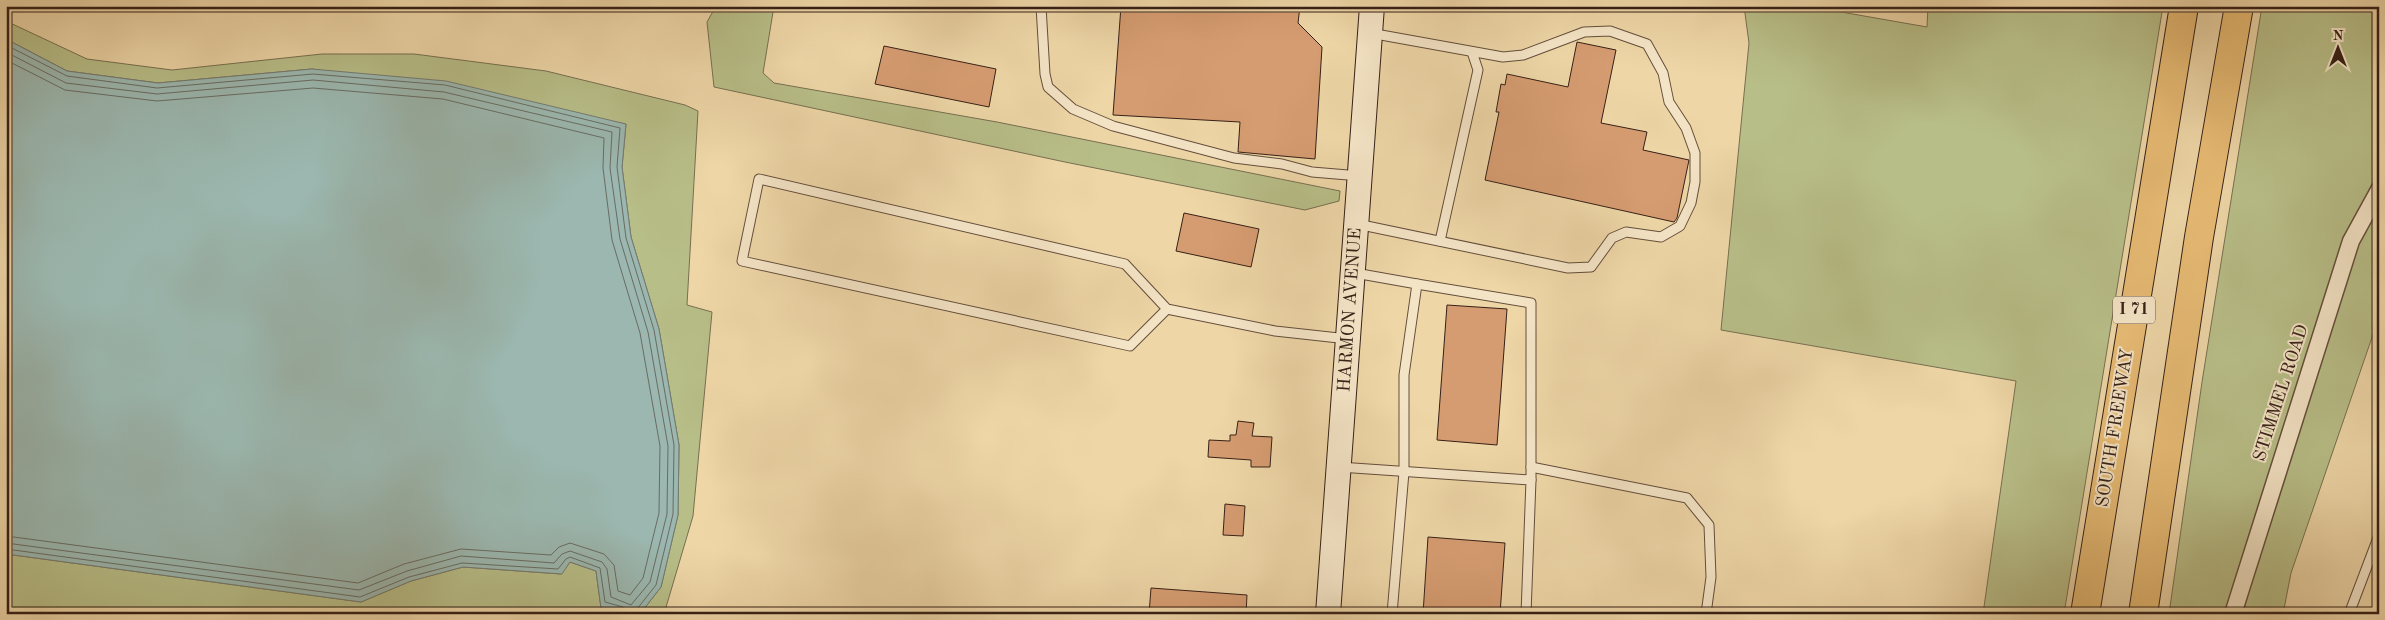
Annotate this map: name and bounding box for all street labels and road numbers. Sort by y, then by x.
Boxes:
street label: HARMON AVENUE [1335,227,1365,393]
road number: I 71 [2113,296,2155,324]
street label: STIMMEL ROAD [2250,322,2312,464]
street label: SOUTH FREEWAY [2094,347,2136,509]

